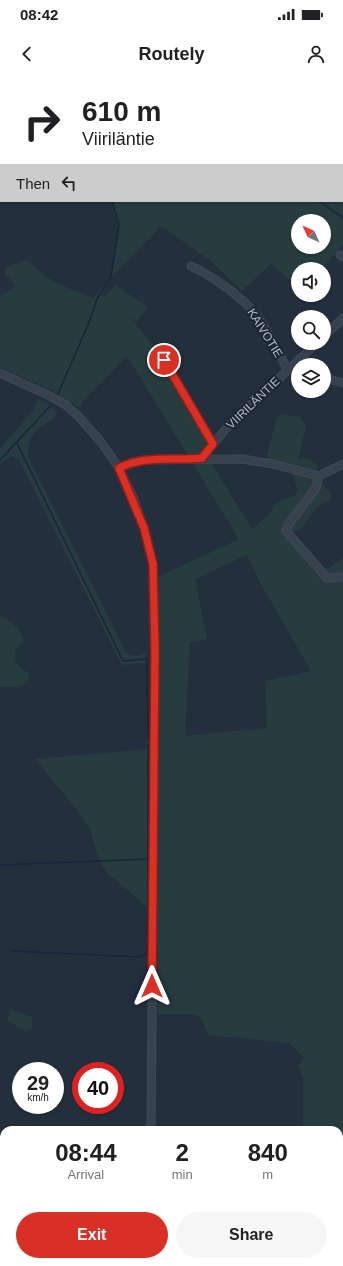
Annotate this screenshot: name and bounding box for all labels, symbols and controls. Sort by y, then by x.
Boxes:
text: 08:42 [20,6,58,23]
icon: back [16,43,38,65]
icon: person [305,43,327,65]
text: Routely [138,44,205,64]
icon: right [16,96,68,148]
text: 610 m [82,96,161,127]
text: Viiriläntie [82,129,155,149]
icon: left [58,172,80,194]
text: Then [16,175,50,192]
north arrow [291,214,331,254]
map controls [291,214,331,398]
button: sound [291,262,331,302]
street label: KAIVOTIE [244,306,286,360]
button: search [291,310,331,350]
pin [147,343,181,377]
icon: arrive [153,349,175,371]
button: layers [291,358,331,398]
street label: VIIRILÄNTIE [223,374,283,432]
position arrow [131,965,173,1007]
speed limit sign: 40 [72,1062,124,1114]
text: 29 [27,1072,49,1094]
text: km/h [27,1092,49,1103]
text: 08:44 [55,1139,117,1166]
text: 2 [175,1139,189,1166]
text: 840 [248,1139,288,1166]
text: Arrival [67,1167,104,1182]
text: min [172,1167,193,1182]
text: m [262,1167,273,1182]
button: Exit [16,1212,168,1258]
button: Share [176,1212,327,1258]

